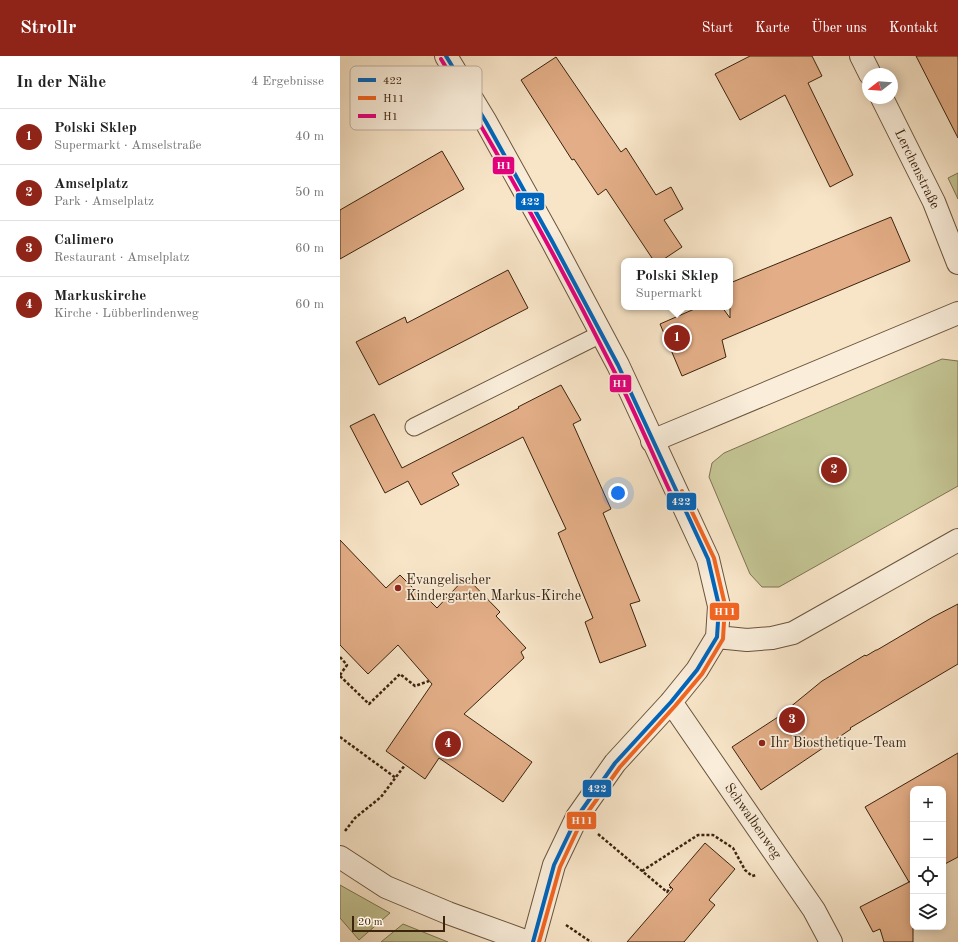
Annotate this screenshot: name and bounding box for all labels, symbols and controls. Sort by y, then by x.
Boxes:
text: Strollr [20,19,76,38]
text: Start [702,21,733,35]
text: Karte [755,21,790,35]
text: Über uns [812,21,867,35]
text: Kontakt [889,21,938,35]
legend [350,66,482,130]
north arrow [862,68,898,104]
text: In der Nähe [16,74,106,91]
text: 4 Ergebnisse [251,75,324,88]
text: 422 [383,76,402,87]
text: H11 [383,94,404,105]
text: H1 [383,112,398,123]
text: Polski Sklep [54,121,137,136]
street label: Lerchenstraße [892,127,942,211]
text: 1 [25,130,33,143]
text: 40 m [295,130,324,143]
text: Supermarkt · Amselstraße [54,139,202,152]
line badge: H1 [492,156,515,175]
text: H1 [496,161,512,172]
text: Amselplatz [54,177,128,192]
text: 2 [25,186,33,199]
text: 50 m [295,186,324,199]
line badge: 422 [515,192,545,211]
text: Park · Amselplatz [54,195,154,208]
text: 422 [520,197,540,208]
text: Calimero [54,233,114,248]
text: 3 [25,242,33,255]
text: 60 m [295,242,324,255]
text: Restaurant · Amselplatz [54,251,189,264]
popup [621,258,733,310]
text: Polski Sklep [636,269,718,284]
text: Supermarkt [636,287,702,300]
text: Markuskirche [54,289,146,304]
text: 4 [25,298,33,311]
text: 60 m [295,298,324,311]
text: Kirche · Lübberlindenweg [54,307,199,320]
pin: 1 [664,323,690,353]
line badge: H1 [609,374,632,393]
text: H1 [612,379,628,390]
pin: 2 [821,455,847,485]
your location [608,483,628,503]
line badge: 422 [666,492,697,511]
text: 422 [671,497,691,508]
place label: Evangelischer Kindergarten Markus-Kirche [406,573,581,603]
marker: Evangelischer Kindergarten Markus-Kirche [393,583,403,593]
line badge: H11 [709,602,740,621]
text: H11 [714,607,736,618]
pin: 3 [779,705,805,735]
pin: 4 [435,729,461,759]
place label: Ihr Biosthetique-Team [770,736,907,750]
marker: Ihr Biosthetique-Team [757,738,767,748]
line badge: 422 [582,779,612,798]
street label: Schwalbenweg [722,781,784,862]
text: 422 [587,784,607,795]
map controls [910,786,946,930]
button: + [910,786,946,822]
line badge: H11 [566,811,597,830]
text: H11 [571,816,593,827]
button: − [910,822,946,858]
button: locate [910,858,946,894]
button: layers [910,894,946,930]
scale bar [352,914,445,933]
text: 20 m [358,917,383,928]

